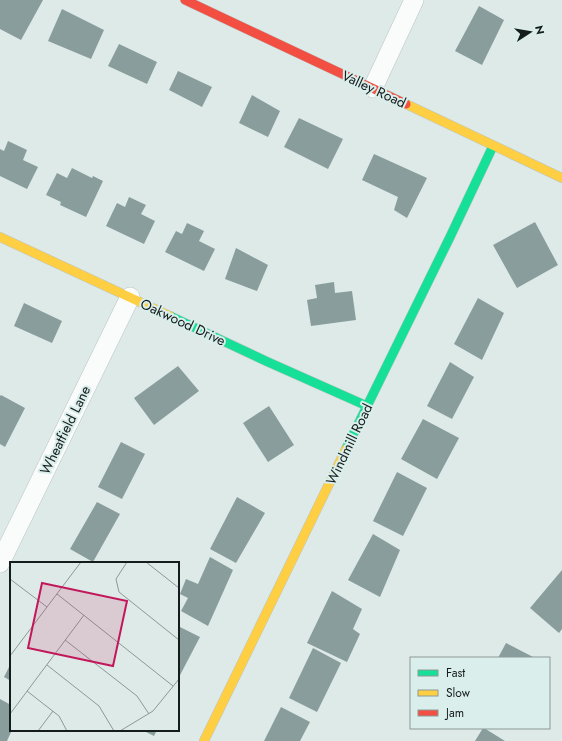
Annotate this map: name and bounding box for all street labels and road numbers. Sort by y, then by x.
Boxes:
street label: Valley Road [339,65,409,113]
street label: Oakwood Drive [137,293,229,351]
street label: Wheatfield Lane [35,382,95,478]
street label: Windmill Road [321,400,377,488]

